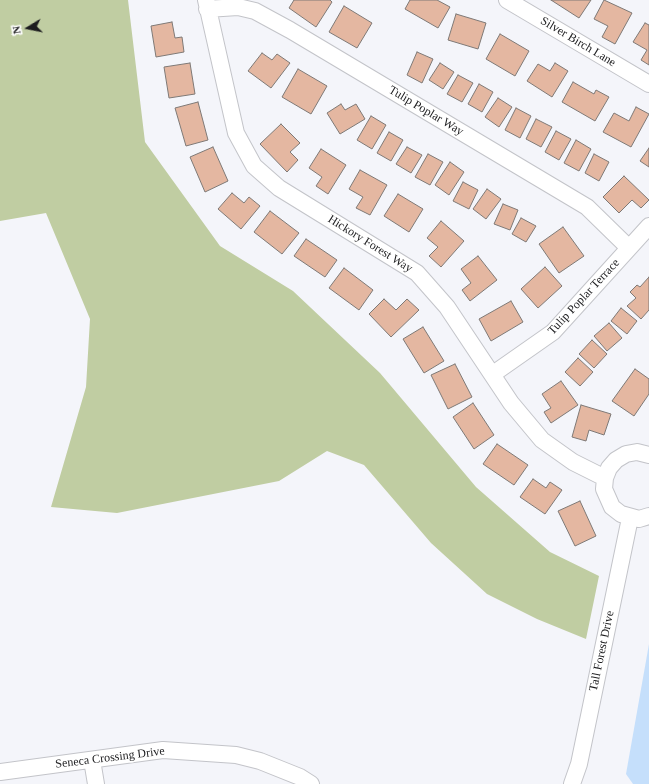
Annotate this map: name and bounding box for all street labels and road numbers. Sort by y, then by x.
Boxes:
street label: Silver Birch Lane [538,14,618,70]
street label: Tulip Poplar Way [386,83,466,139]
street label: Hickory Forest Way [325,212,415,276]
street label: Tulip Poplar Terrace [545,256,623,338]
street label: Tall Forest Drive [586,609,618,693]
street label: Seneca Crossing Drive [55,744,165,772]

